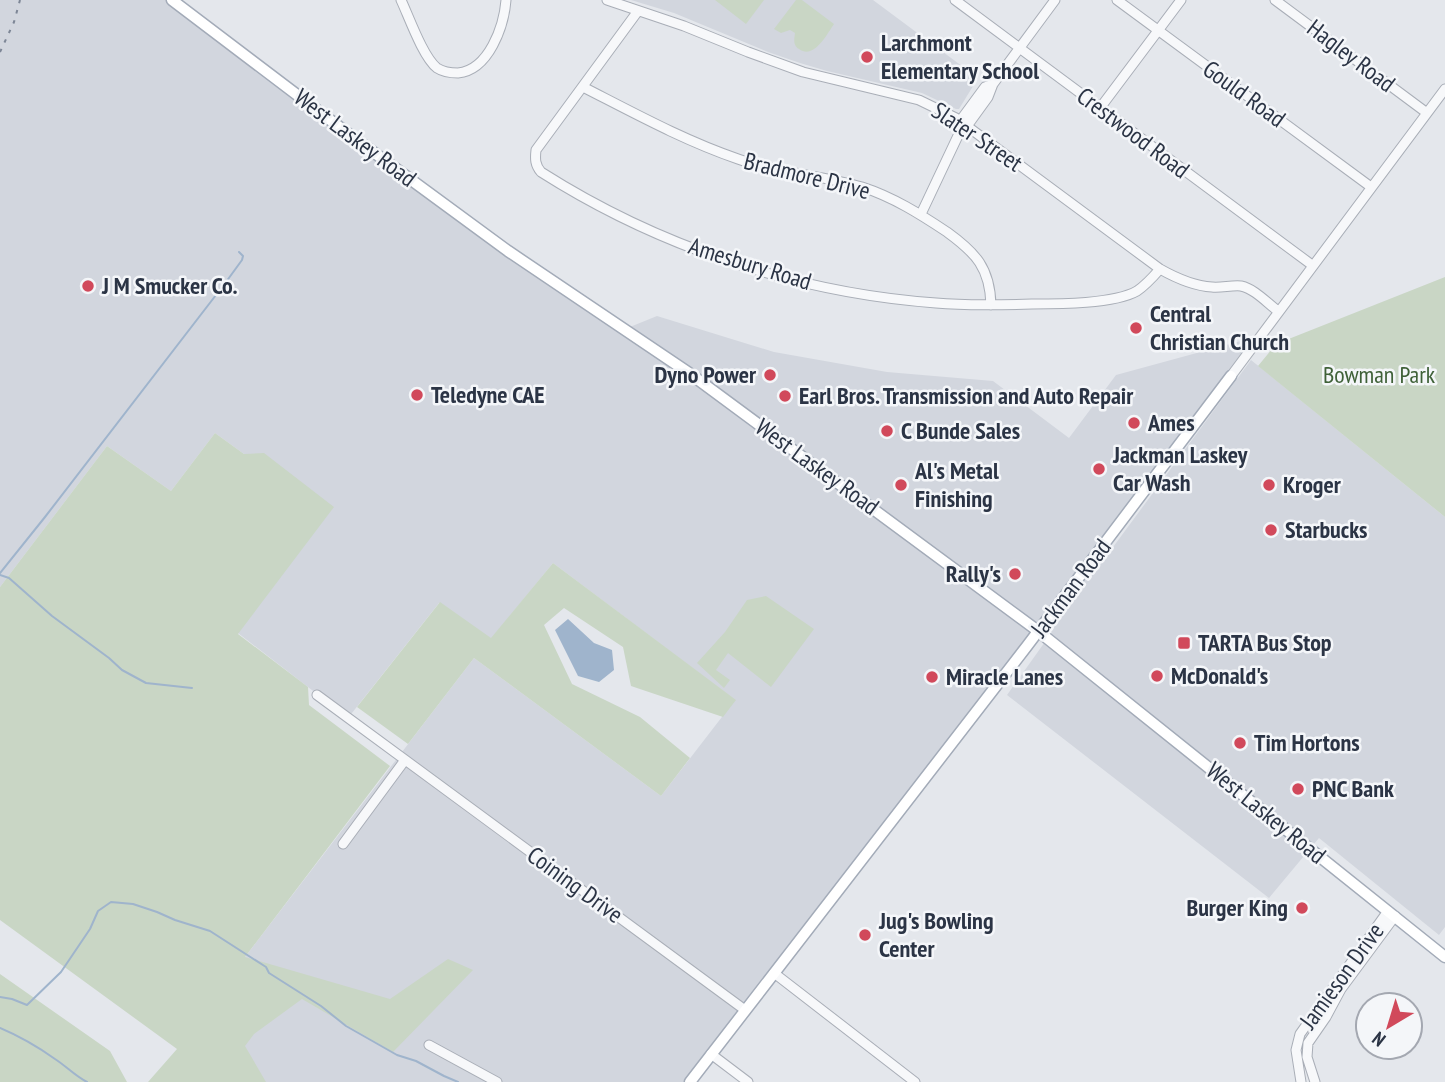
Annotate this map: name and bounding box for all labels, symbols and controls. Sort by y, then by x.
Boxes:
street label: Hagley Road [1301,12,1401,99]
place label: Larchmont Elementary School [881,27,1039,86]
marker: Larchmont Elementary School [859,49,875,65]
street label: Gould Road [1197,53,1292,134]
street label: Crestwood Road [1071,80,1196,185]
street label: West Laskey Road [288,82,423,194]
street label: Slater Street [926,95,1029,178]
street label: Bradmore Drive [741,145,873,206]
street label: Amesbury Road [685,230,815,297]
place label: J M Smucker Co. [101,270,238,301]
marker: J M Smucker Co. [80,278,96,294]
place label: Central Christian Church [1150,298,1289,357]
marker: Central Christian Church [1128,320,1144,336]
place label: Dyno Power [655,359,757,390]
park label: Bowman Park [1323,359,1436,390]
marker: Dyno Power [762,367,778,383]
place label: Teledyne CAE [431,379,545,410]
place label: Earl Bros. Transmission and Auto Repair [799,380,1134,411]
marker: Teledyne CAE [409,387,425,403]
marker: Earl Bros. Transmission and Auto Repair [777,388,793,404]
place label: Ames [1147,407,1195,438]
street label: West Laskey Road [749,411,885,522]
place label: C Bunde Sales [901,415,1020,446]
marker: Ames [1126,415,1142,431]
marker: C Bunde Sales [879,423,895,439]
place label: Jackman Laskey Car Wash [1112,439,1248,498]
place label: Al's Metal Finishing [914,455,999,514]
marker: Jackman Laskey Car Wash [1091,461,1107,477]
place label: Kroger [1283,469,1342,500]
marker: Al's Metal Finishing [893,477,909,493]
marker: Kroger [1261,477,1277,493]
place label: Starbucks [1285,514,1368,545]
marker: Starbucks [1263,522,1279,538]
street label: Jackman Road [1023,532,1118,644]
place label: Rally's [946,558,1001,589]
marker: Rally's [1007,566,1023,582]
place label: TARTA Bus Stop [1198,627,1332,658]
marker: TARTA Bus Stop [1176,635,1192,651]
place label: McDonald's [1171,660,1268,691]
place label: Miracle Lanes [946,661,1063,692]
marker: McDonald's [1149,668,1165,684]
marker: Miracle Lanes [924,669,940,685]
place label: Tim Hortons [1254,727,1360,758]
marker: Tim Hortons [1232,735,1248,751]
street label: West Laskey Road [1200,755,1333,870]
place label: PNC Bank [1312,773,1394,804]
marker: PNC Bank [1290,781,1306,797]
street label: Coining Drive [521,839,629,930]
place label: Burger King [1186,892,1288,923]
marker: Burger King [1294,900,1310,916]
place label: Jug's Bowling Center [878,905,994,964]
street label: Jamieson Drive [1292,916,1391,1036]
marker: Jug's Bowling Center [857,927,873,943]
north arrow [1354,991,1424,1061]
text: N [1367,1027,1390,1052]

